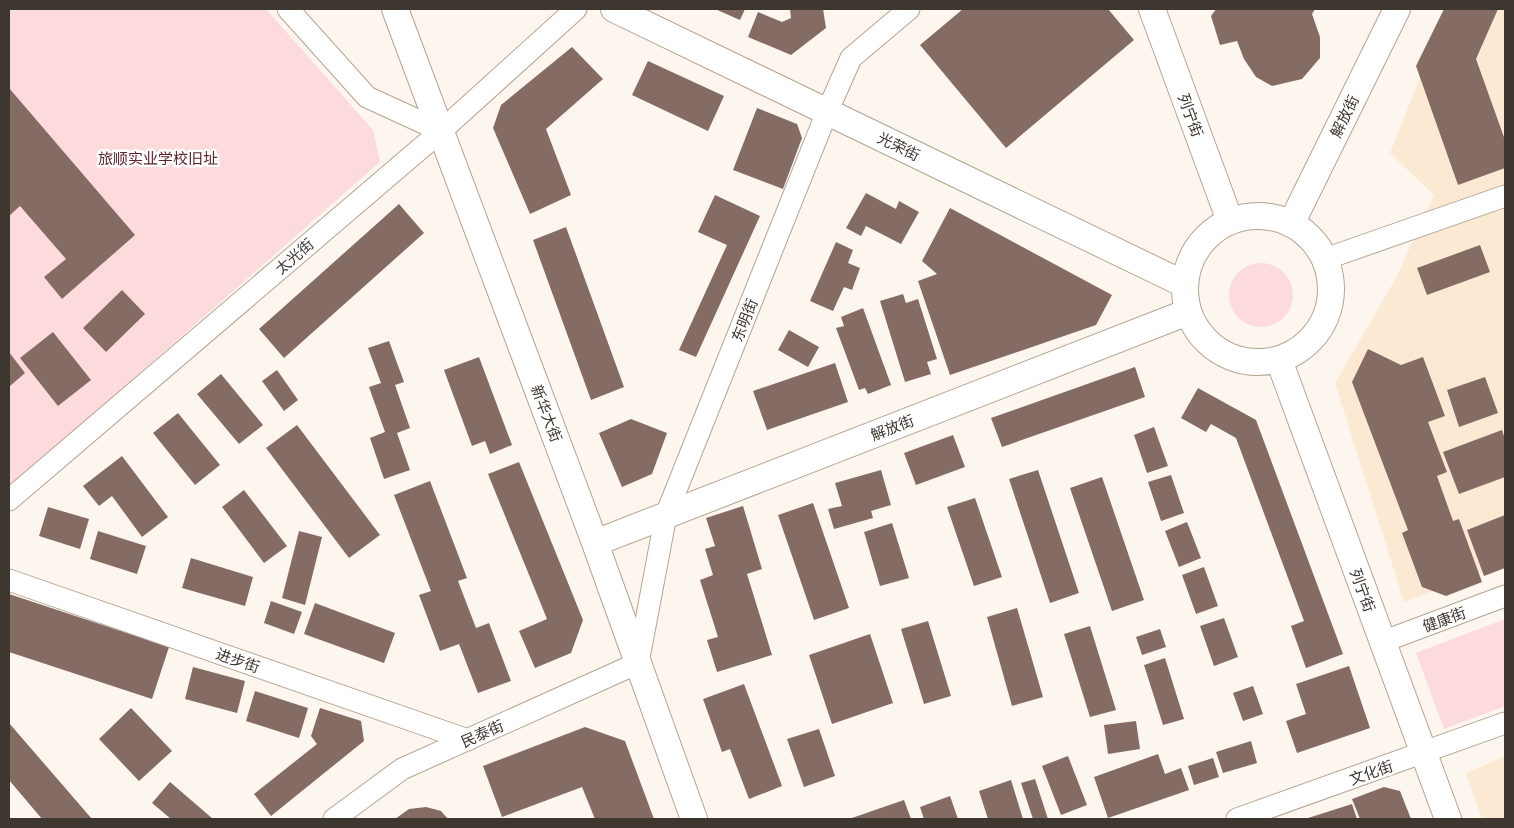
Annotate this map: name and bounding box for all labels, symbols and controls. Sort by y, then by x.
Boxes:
street label: 列宁街 [1175,91,1207,139]
street label: 解放街 [1326,92,1362,140]
street label: 光荣街 [875,128,923,164]
park label: 旅顺实业学校旧址 [98,149,218,167]
street label: 太光街 [271,234,317,278]
street label: 东明街 [727,296,761,344]
street label: 新华大街 [528,382,566,444]
street label: 解放街 [868,411,916,443]
street label: 列宁街 [1347,566,1379,614]
street label: 健康街 [1420,603,1468,635]
street label: 进步街 [214,644,262,676]
street label: 民泰街 [458,716,506,750]
street label: 文化街 [1347,756,1395,788]

